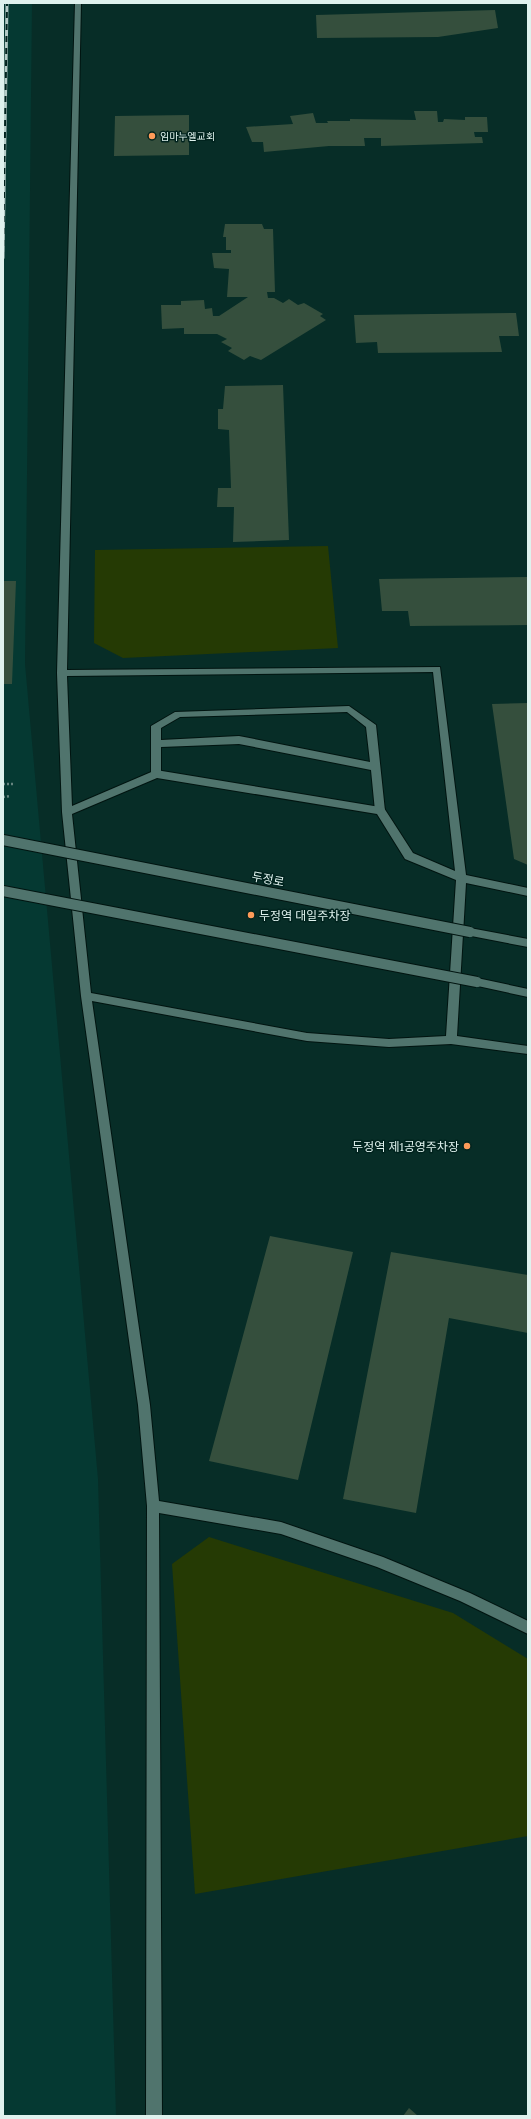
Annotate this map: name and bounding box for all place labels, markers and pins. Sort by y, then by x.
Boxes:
place label: 임마누엘교회 [160,130,215,143]
marker: 임마누엘교회 [147,131,157,141]
place label: 두정역 대일주차장 [259,908,350,923]
marker: 두정역 대일주차장 [246,910,256,920]
place label: 두정역 제1공영주차장 [352,1139,459,1154]
marker: 두정역 제1공영주차장 [462,1141,472,1151]

